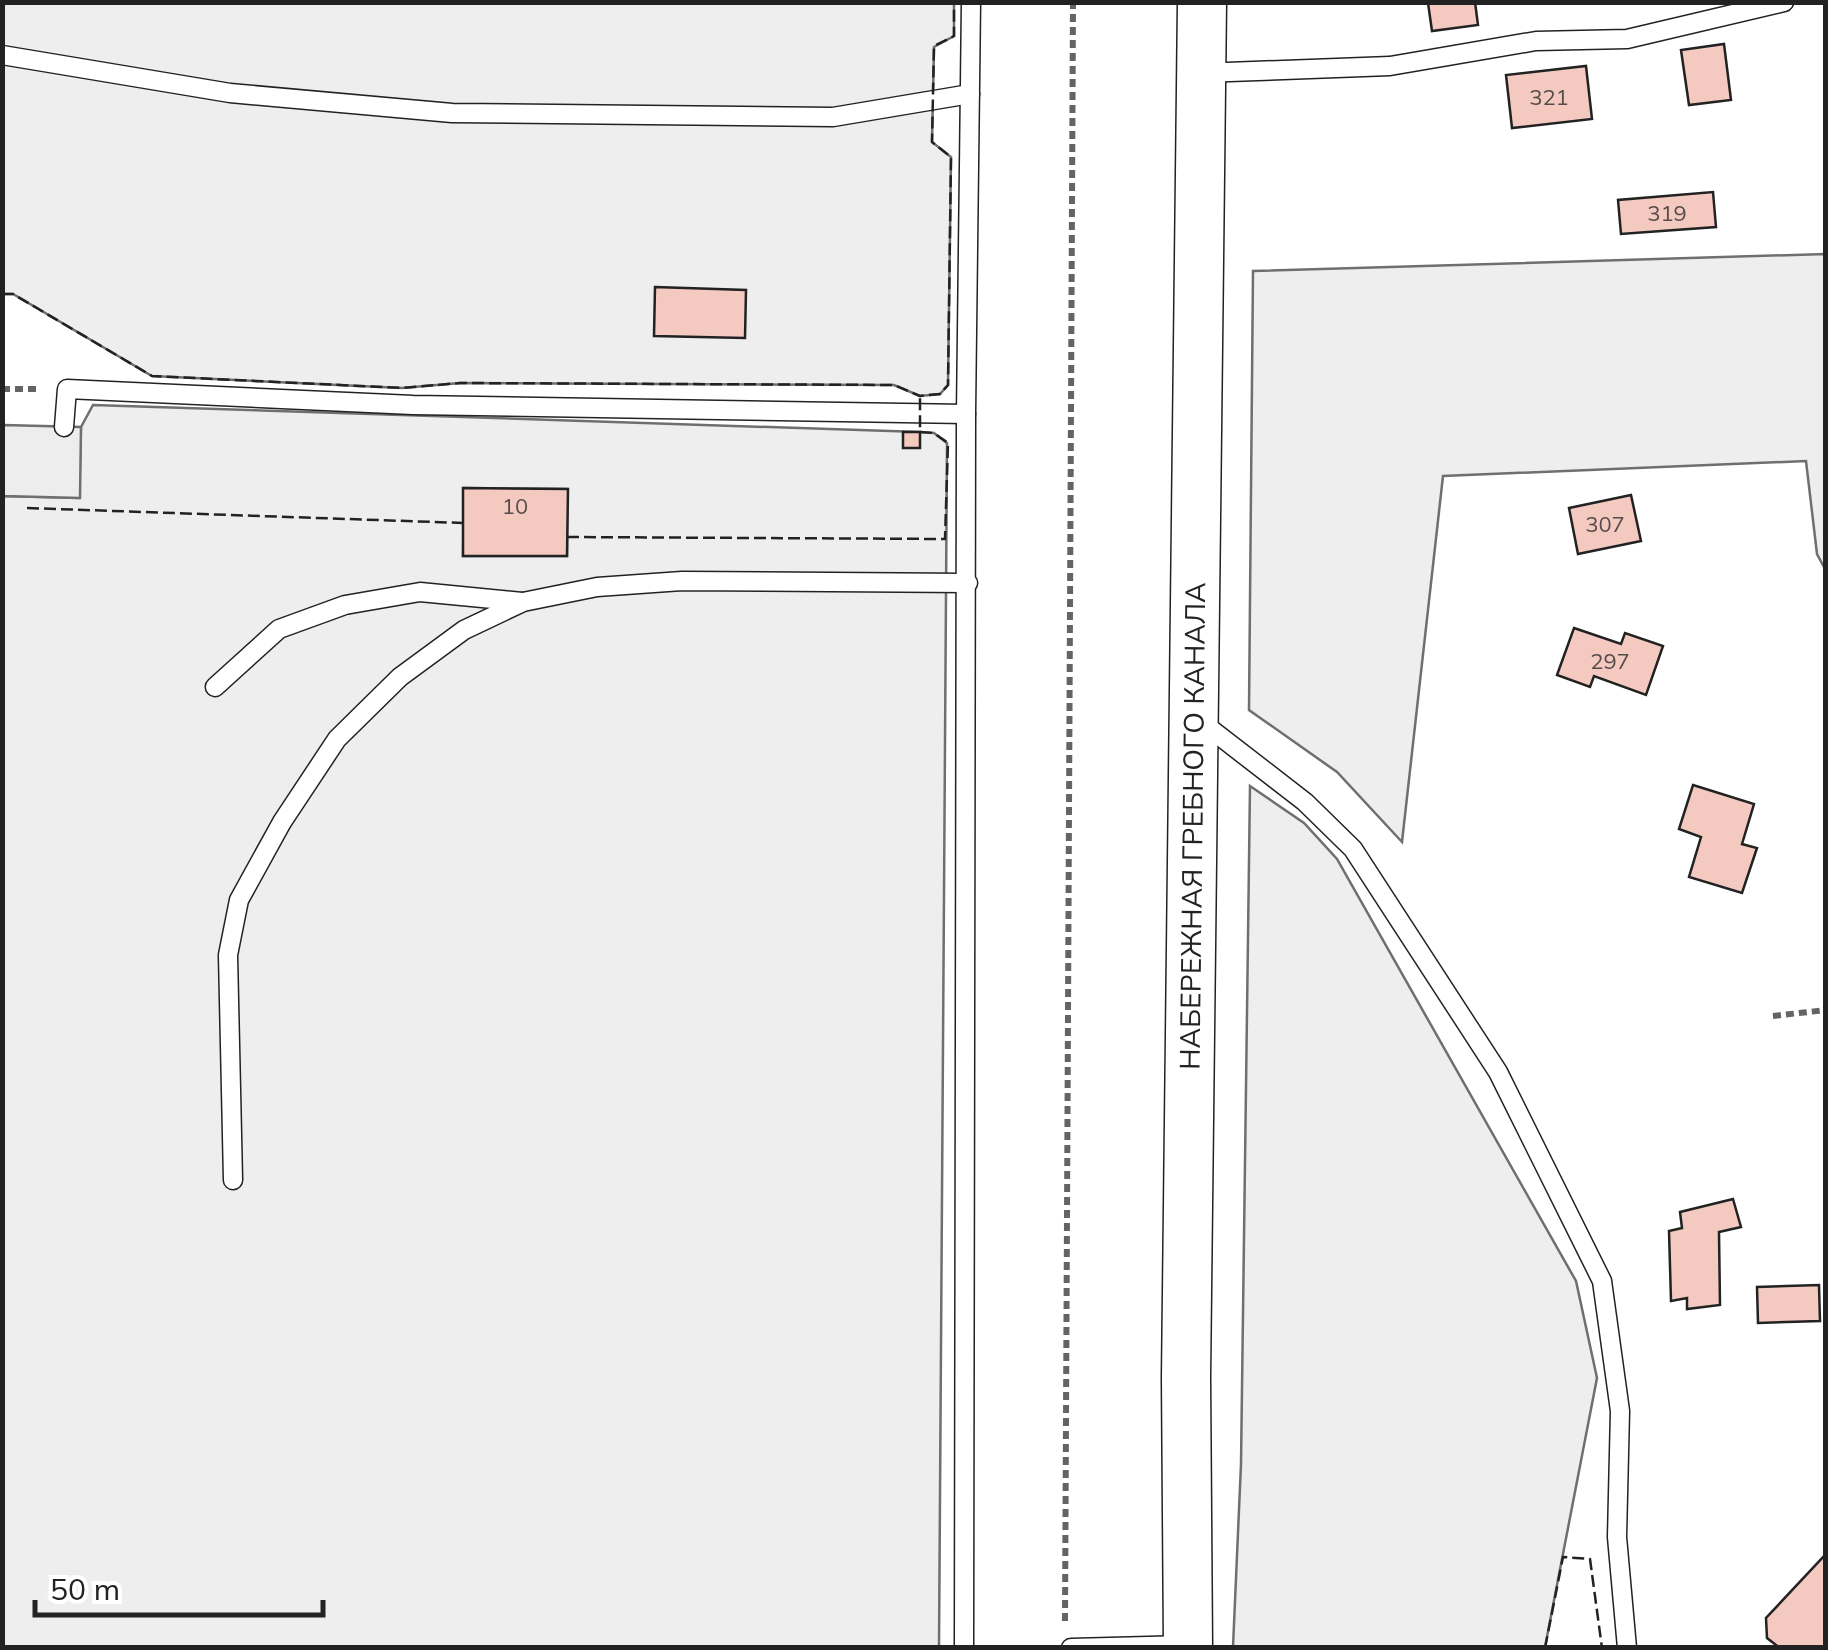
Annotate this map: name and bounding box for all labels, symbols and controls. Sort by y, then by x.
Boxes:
house number: 321 [1529,83,1569,111]
house number: 319 [1647,199,1687,227]
house number: 10 [502,492,528,520]
house number: 307 [1585,510,1625,538]
street label: НАБЕРЕЖНАЯ ГРЕБНОГО КАНАЛА [1172,582,1212,1070]
house number: 297 [1590,647,1630,675]
scale bar [35,1555,322,1617]
text: 50 m [50,1570,120,1608]

